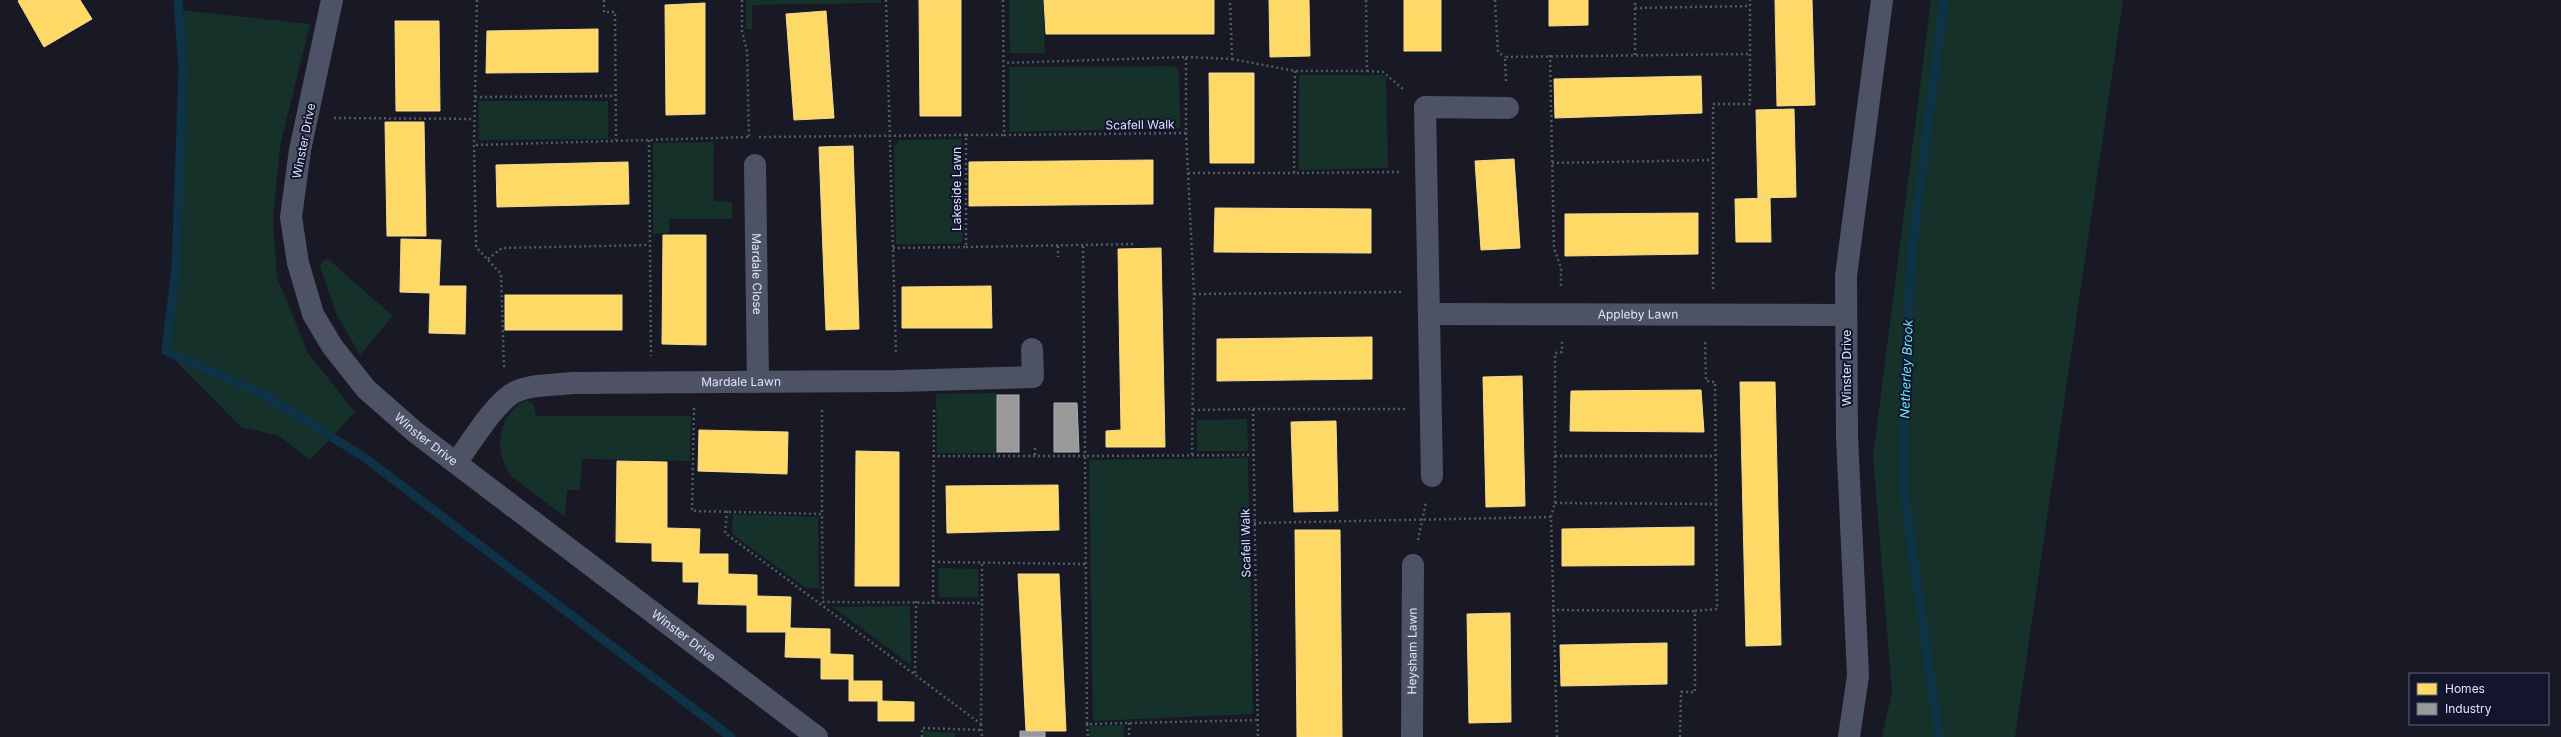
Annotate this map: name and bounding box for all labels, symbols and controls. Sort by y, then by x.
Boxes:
street label: Winster Drive [289,102,318,180]
street label: Scafell Walk [1105,116,1175,133]
street label: Lakeside Lawn [949,147,964,231]
street label: Mardale Close [749,233,765,315]
street label: Appleby Lawn [1598,306,1678,322]
water label: Netherley Brook [1896,318,1916,419]
street label: Winster Drive [1839,330,1854,406]
street label: Mardale Lawn [701,374,781,389]
street label: Winster Drive [391,409,461,469]
street label: Scafell Walk [1237,508,1254,578]
street label: Winster Drive [649,606,719,665]
street label: Heysham Lawn [1404,607,1420,695]
legend [2409,673,2549,725]
text: Homes [2445,681,2485,696]
text: Industry [2445,701,2492,716]

